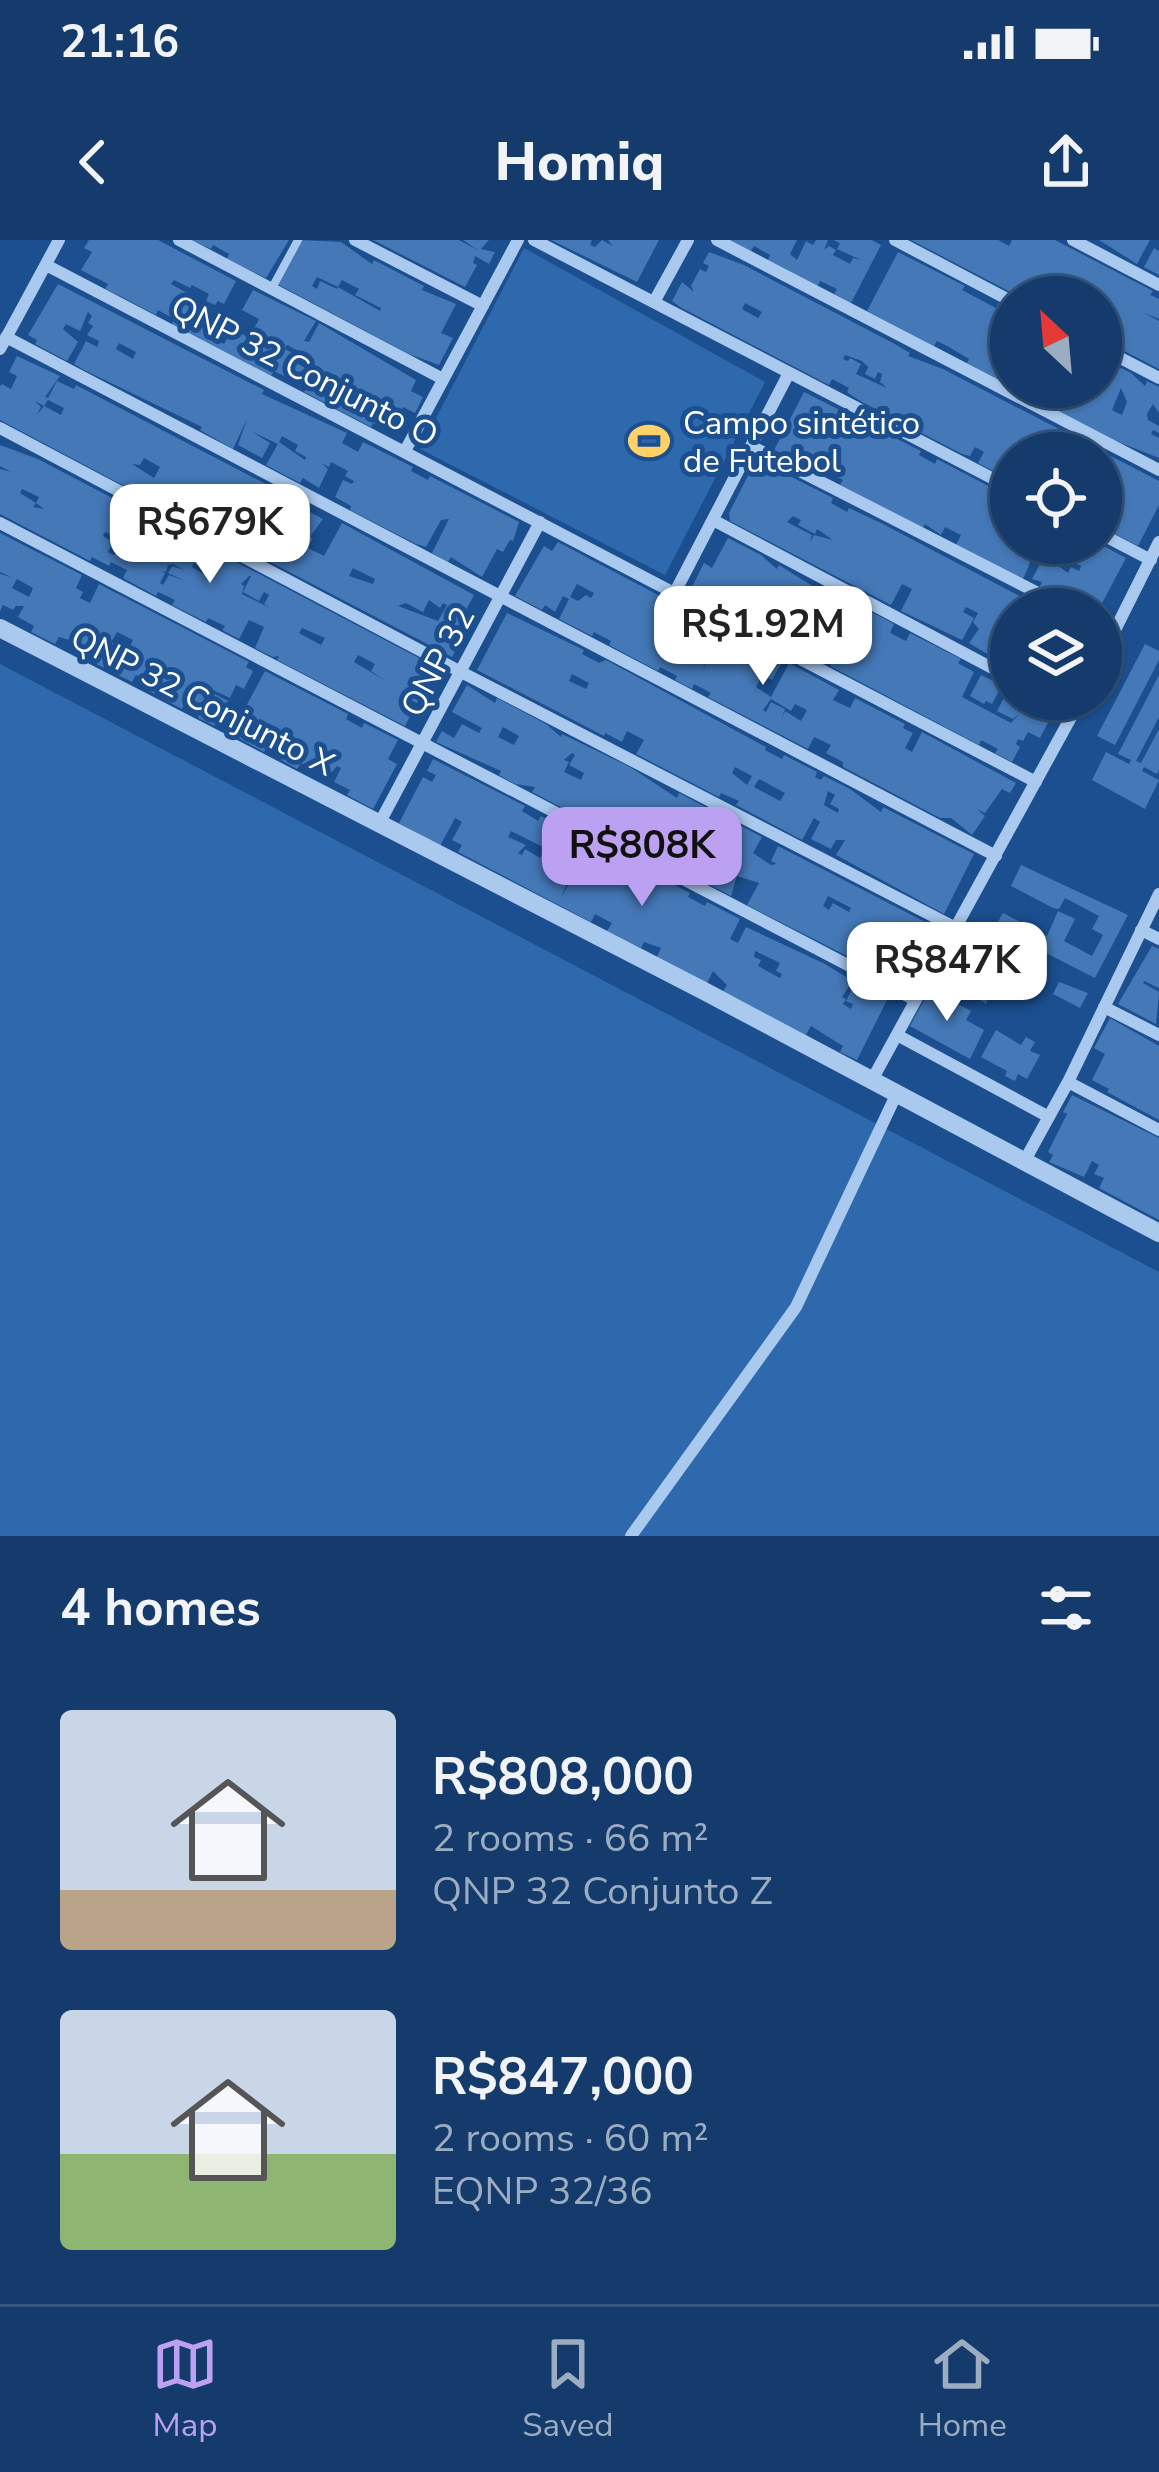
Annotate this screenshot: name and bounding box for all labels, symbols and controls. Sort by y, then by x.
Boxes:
text: 21:16 [60,12,179,73]
text: Homiq [495,125,664,199]
icon: back [60,129,126,195]
icon: share [1033,129,1099,195]
north arrow [990,276,1122,408]
map controls [990,276,1122,720]
street label: QNP 32 Conjunto O [163,285,445,458]
place label: Campo sintético de Futebol [683,401,920,484]
sports icon: Campo sintético de Futebol [626,418,672,464]
button: locate [990,432,1122,564]
pin: R$679K [112,484,308,586]
text: R$679K [137,496,283,549]
pin: R$1.92M [652,586,874,688]
button: layers [990,588,1122,720]
text: R$1.92M [681,598,845,651]
street label: QNP 32 [391,599,486,725]
street label: QNP 32 Conjunto X [63,615,342,787]
pin: R$808K [544,807,740,909]
text: R$808K [569,819,715,872]
pin: R$847K [849,922,1045,1024]
text: R$847K [874,934,1020,987]
text: 4 homes [60,1573,261,1643]
icon: filters [1033,1575,1099,1641]
text: R$808,000 [432,1742,694,1812]
icon: home [156,1758,300,1902]
text: 2 rooms · 66 m² [432,1812,709,1865]
text: QNP 32 Conjunto Z [432,1865,772,1918]
text: R$847,000 [432,2042,694,2112]
icon: home [156,2058,300,2202]
text: 2 rooms · 60 m² [432,2112,709,2165]
text: EQNP 32/36 [432,2165,653,2218]
tab: Map [152,2331,218,2448]
tab: Saved [522,2331,613,2448]
tab: Home [918,2331,1007,2448]

